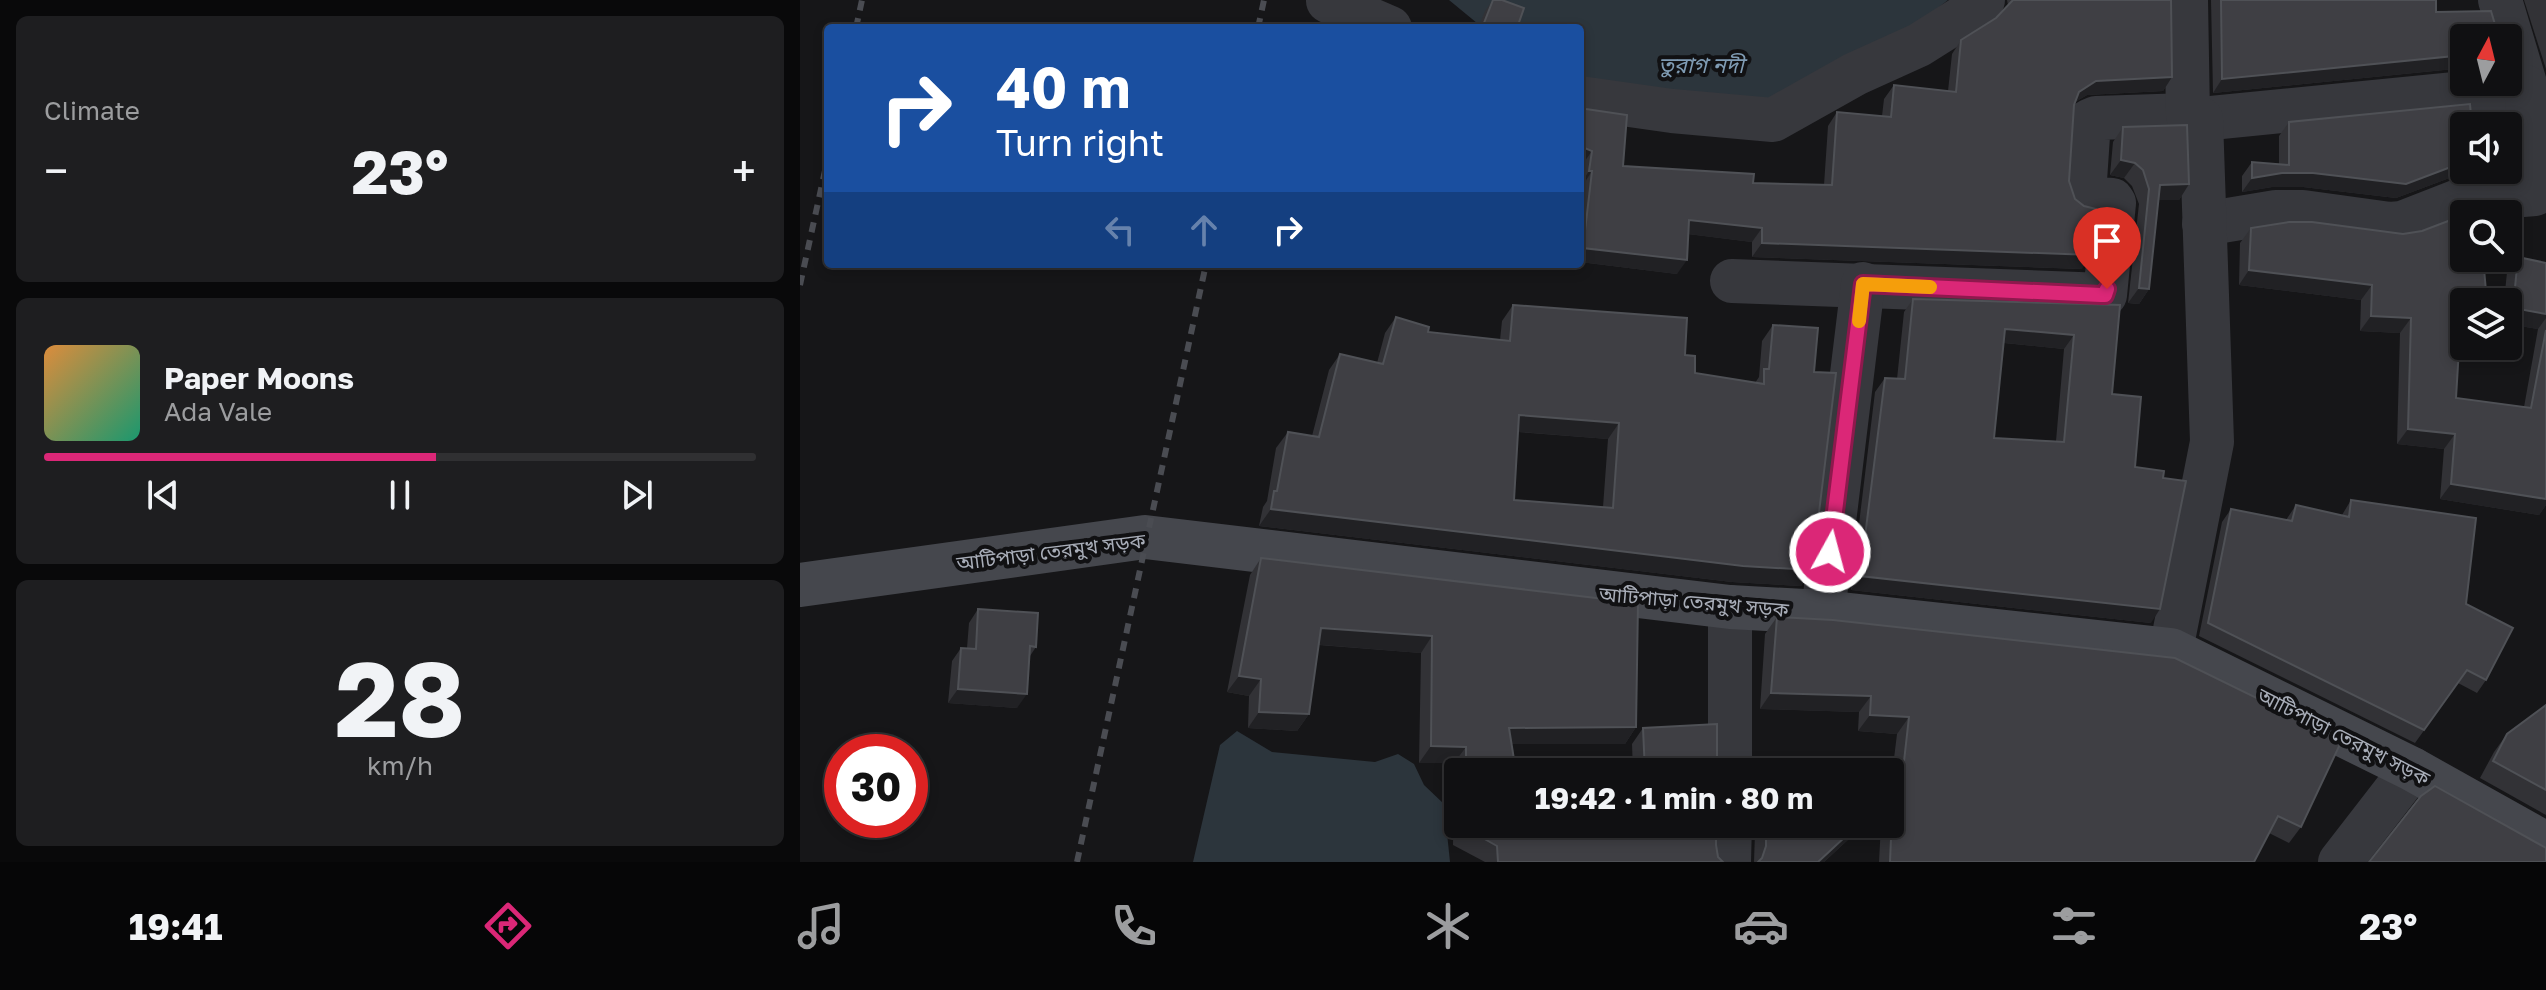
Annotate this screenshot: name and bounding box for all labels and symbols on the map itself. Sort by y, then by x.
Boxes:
north arrow [2450,24,2522,96]
water label: তুরাগ নদী [1658,51,1748,78]
pin [2073,207,2141,289]
position arrow [1788,510,1872,594]
street label: আটিপাড়া তেরমুখ সড়ক [954,527,1148,576]
street label: আটিপাড়া তেরমুখ সড়ক [1597,581,1791,622]
street label: আটিপাড়া তেরমুখ সড়ক [2252,682,2435,791]
speed limit sign: 30 [824,734,928,838]

